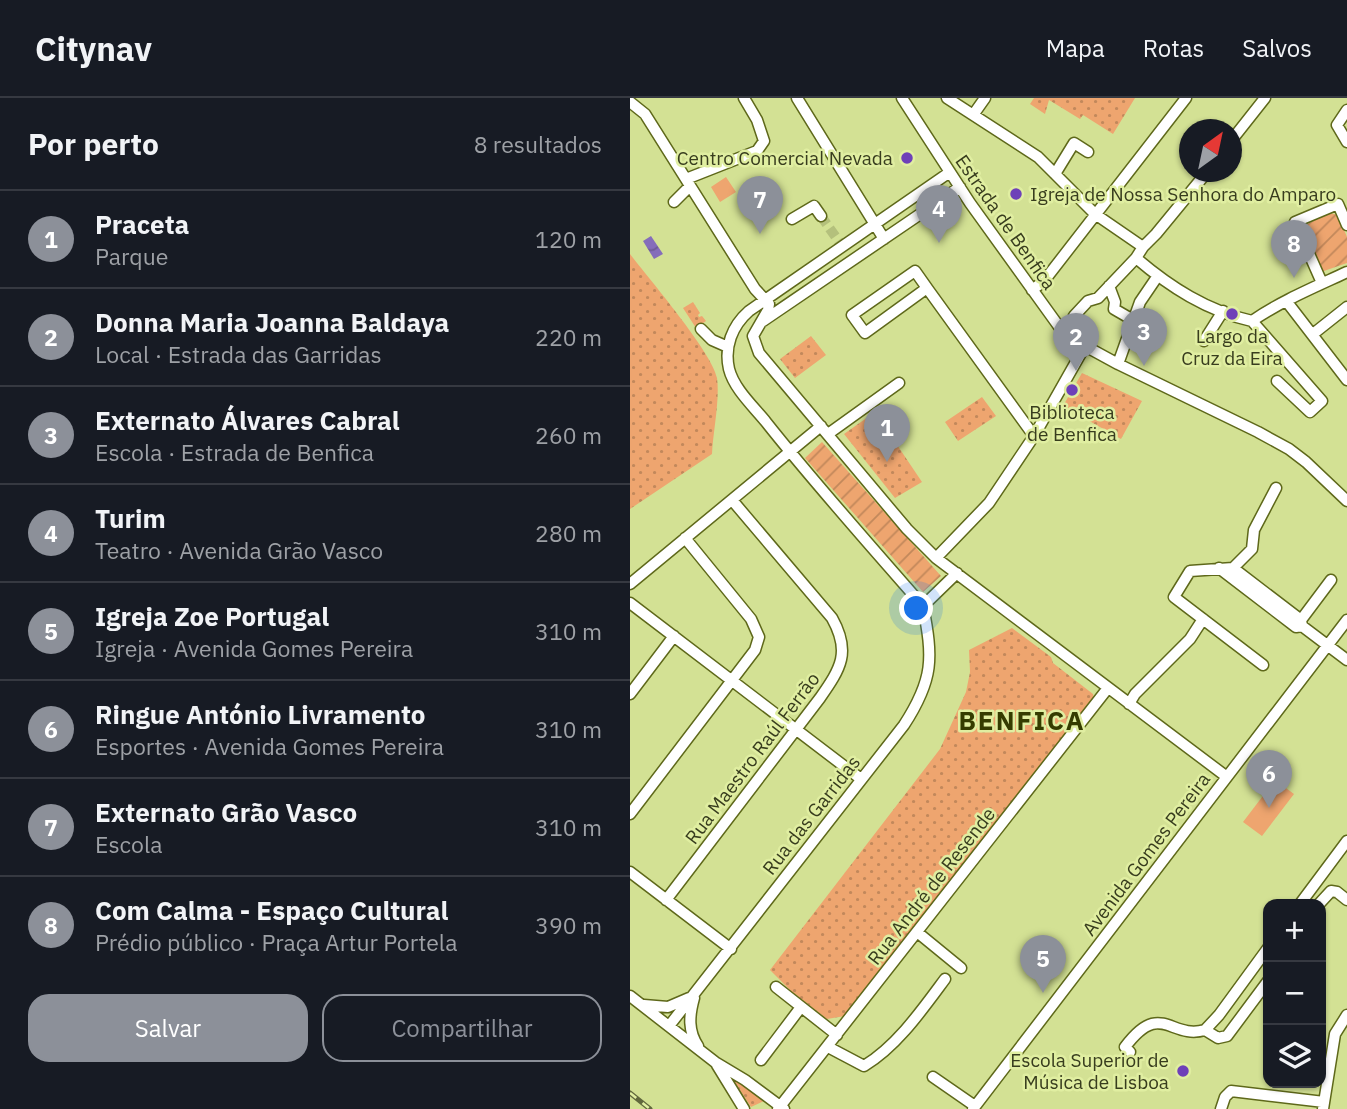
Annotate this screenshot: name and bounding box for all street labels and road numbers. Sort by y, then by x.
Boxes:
street label: Estrada de Benfica [950,150,1062,294]
street label: Rua Maestro Raúl Ferrão [679,667,825,849]
street label: Rua das Garridas [757,750,865,880]
street label: Avenida Gomes Pereira [1077,768,1215,940]
street label: Rua André de Resende [862,802,1000,970]

